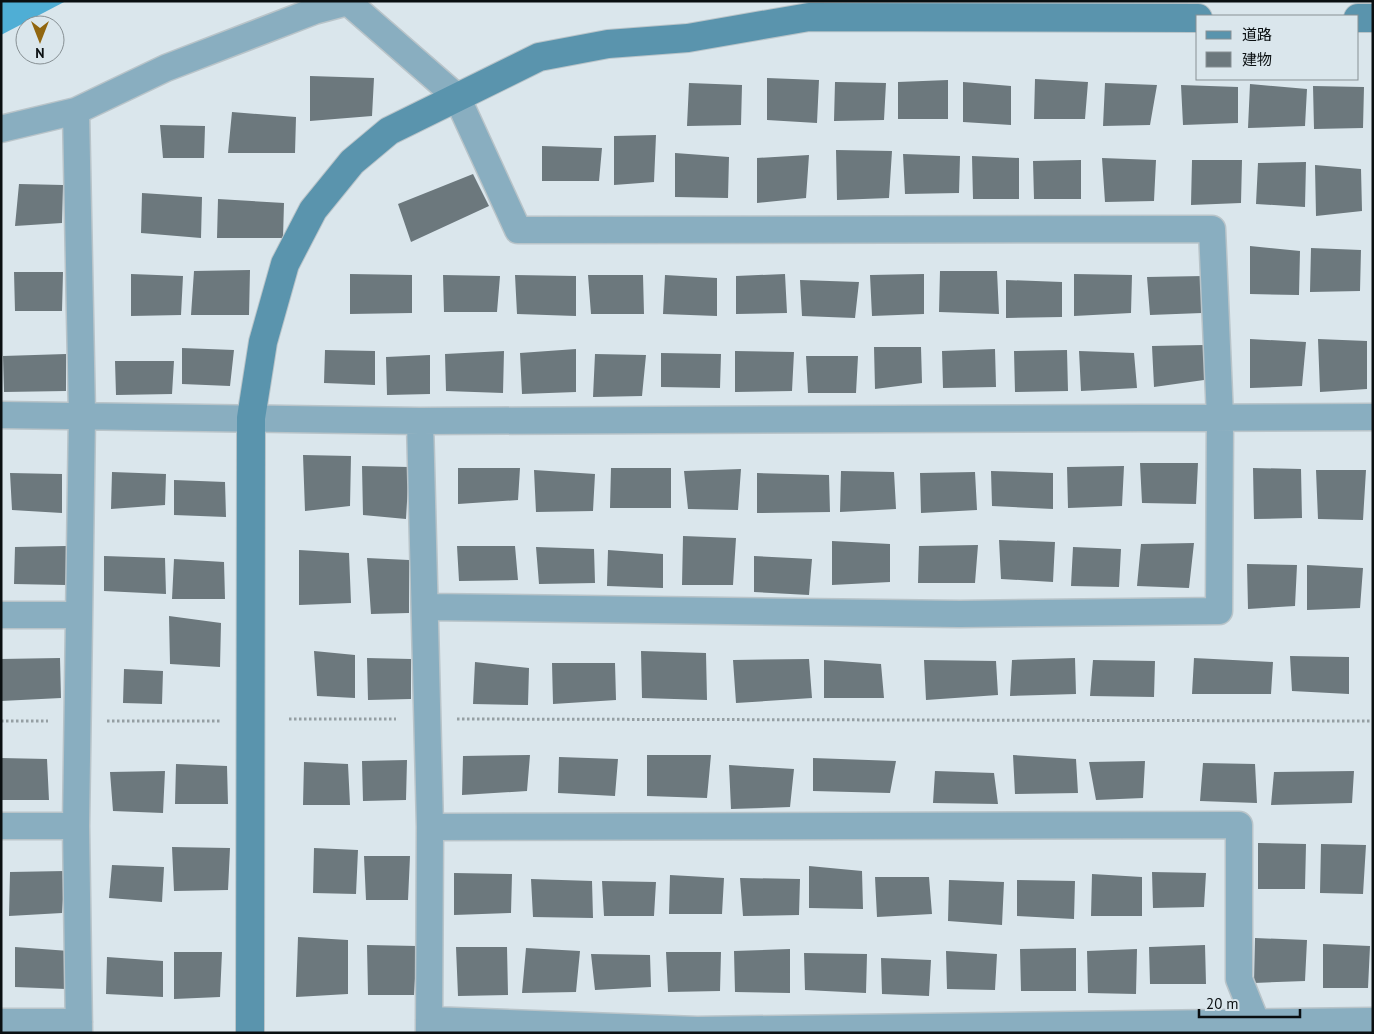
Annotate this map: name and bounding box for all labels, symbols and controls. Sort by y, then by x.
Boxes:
north arrow [15,15,65,65]
legend [1196,15,1359,80]
text: 道路 [1242,25,1272,44]
text: N [35,44,45,62]
text: 建物 [1242,50,1272,69]
scale bar [1199,986,1300,1018]
text: 20 m [1206,994,1239,1013]

